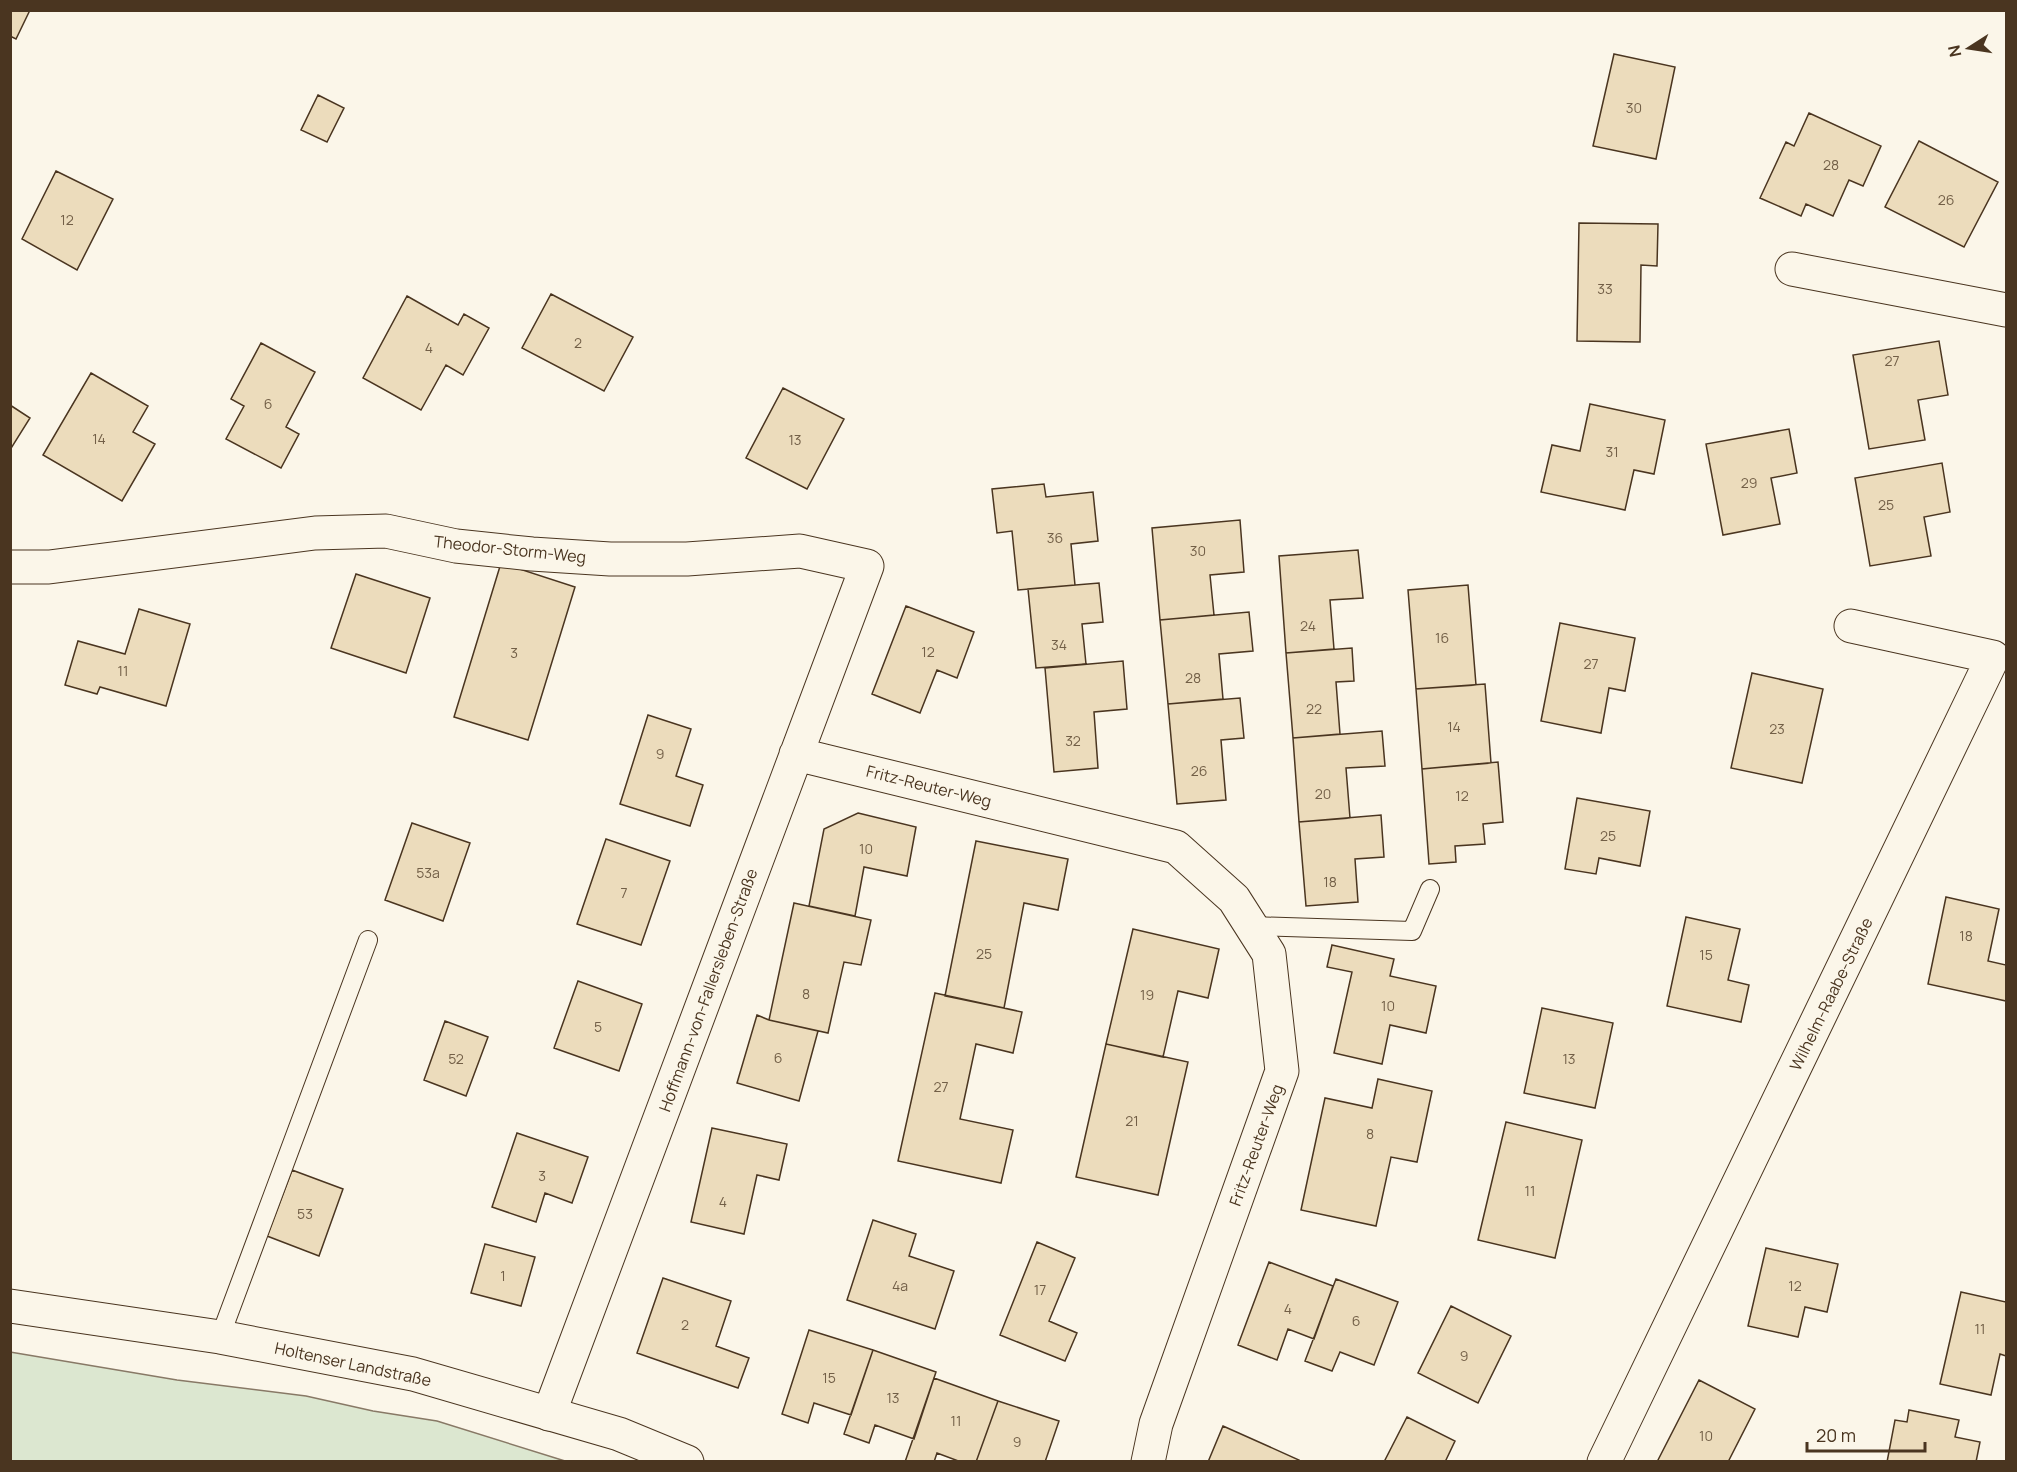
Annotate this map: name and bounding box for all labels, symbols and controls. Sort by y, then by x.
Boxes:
north arrow [1939,18,1999,78]
text: N [1942,43,1966,59]
house number: 30 [1626,98,1642,117]
house number: 28 [1823,155,1839,174]
house number: 26 [1938,190,1954,209]
house number: 12 [60,210,74,229]
house number: 33 [1597,279,1613,298]
house number: 2 [574,333,582,352]
house number: 4 [425,338,433,357]
house number: 27 [1884,351,1900,370]
house number: 6 [264,394,272,413]
house number: 14 [92,429,106,448]
house number: 13 [788,430,802,449]
house number: 31 [1605,442,1619,461]
house number: 29 [1741,473,1757,492]
house number: 25 [1878,495,1894,514]
house number: 36 [1047,528,1063,547]
street label: Theodor-Storm-Weg [433,530,587,568]
house number: 30 [1190,541,1206,560]
house number: 24 [1300,616,1316,635]
house number: 16 [1435,628,1449,647]
house number: 34 [1051,635,1067,654]
house number: 12 [921,642,935,661]
house number: 3 [510,643,518,662]
house number: 27 [1583,654,1599,673]
house number: 11 [118,661,128,680]
house number: 28 [1185,668,1201,687]
house number: 22 [1306,699,1322,718]
house number: 14 [1447,717,1461,736]
house number: 23 [1769,719,1785,738]
house number: 32 [1065,731,1081,750]
house number: 9 [656,744,664,763]
street label: Fritz-Reuter-Weg [864,760,994,812]
house number: 26 [1191,761,1207,780]
house number: 20 [1315,784,1331,803]
house number: 12 [1455,786,1469,805]
house number: 25 [1600,826,1616,845]
house number: 10 [859,839,873,858]
house number: 53a [416,863,440,882]
street label: Hoffmann-von-Fallersleben-Straße [654,865,762,1115]
house number: 18 [1323,872,1337,891]
house number: 7 [620,883,628,902]
street label: Wilhelm-Raabe-Straße [1784,914,1878,1074]
house number: 18 [1959,926,1973,945]
house number: 25 [976,944,992,963]
house number: 15 [1699,945,1713,964]
house number: 8 [802,984,810,1003]
house number: 19 [1140,985,1154,1004]
house number: 10 [1381,996,1395,1015]
house number: 5 [594,1017,602,1036]
house number: 6 [774,1048,782,1067]
house number: 52 [448,1049,464,1068]
house number: 13 [1562,1049,1576,1068]
house number: 27 [933,1077,949,1096]
street label: Fritz-Reuter-Weg [1224,1081,1288,1209]
house number: 21 [1125,1111,1139,1130]
house number: 8 [1366,1124,1374,1143]
house number: 3 [538,1166,546,1185]
house number: 11 [1525,1181,1535,1200]
house number: 4 [719,1192,727,1211]
house number: 53 [297,1204,313,1223]
house number: 1 [500,1266,506,1285]
house number: 4a [892,1276,908,1295]
house number: 12 [1788,1276,1802,1295]
house number: 17 [1034,1280,1046,1299]
house number: 4 [1284,1299,1292,1318]
house number: 6 [1352,1311,1360,1330]
house number: 2 [681,1315,689,1334]
house number: 11 [1975,1319,1985,1338]
street label: Holtenser Landstraße [273,1337,433,1391]
house number: 9 [1460,1346,1468,1365]
house number: 15 [822,1368,836,1387]
house number: 13 [886,1388,900,1407]
house number: 11 [951,1411,961,1430]
scale bar [1807,1415,1926,1453]
text: 20 m [1816,1423,1856,1447]
house number: 10 [1699,1426,1713,1445]
house number: 9 [1013,1432,1021,1451]

